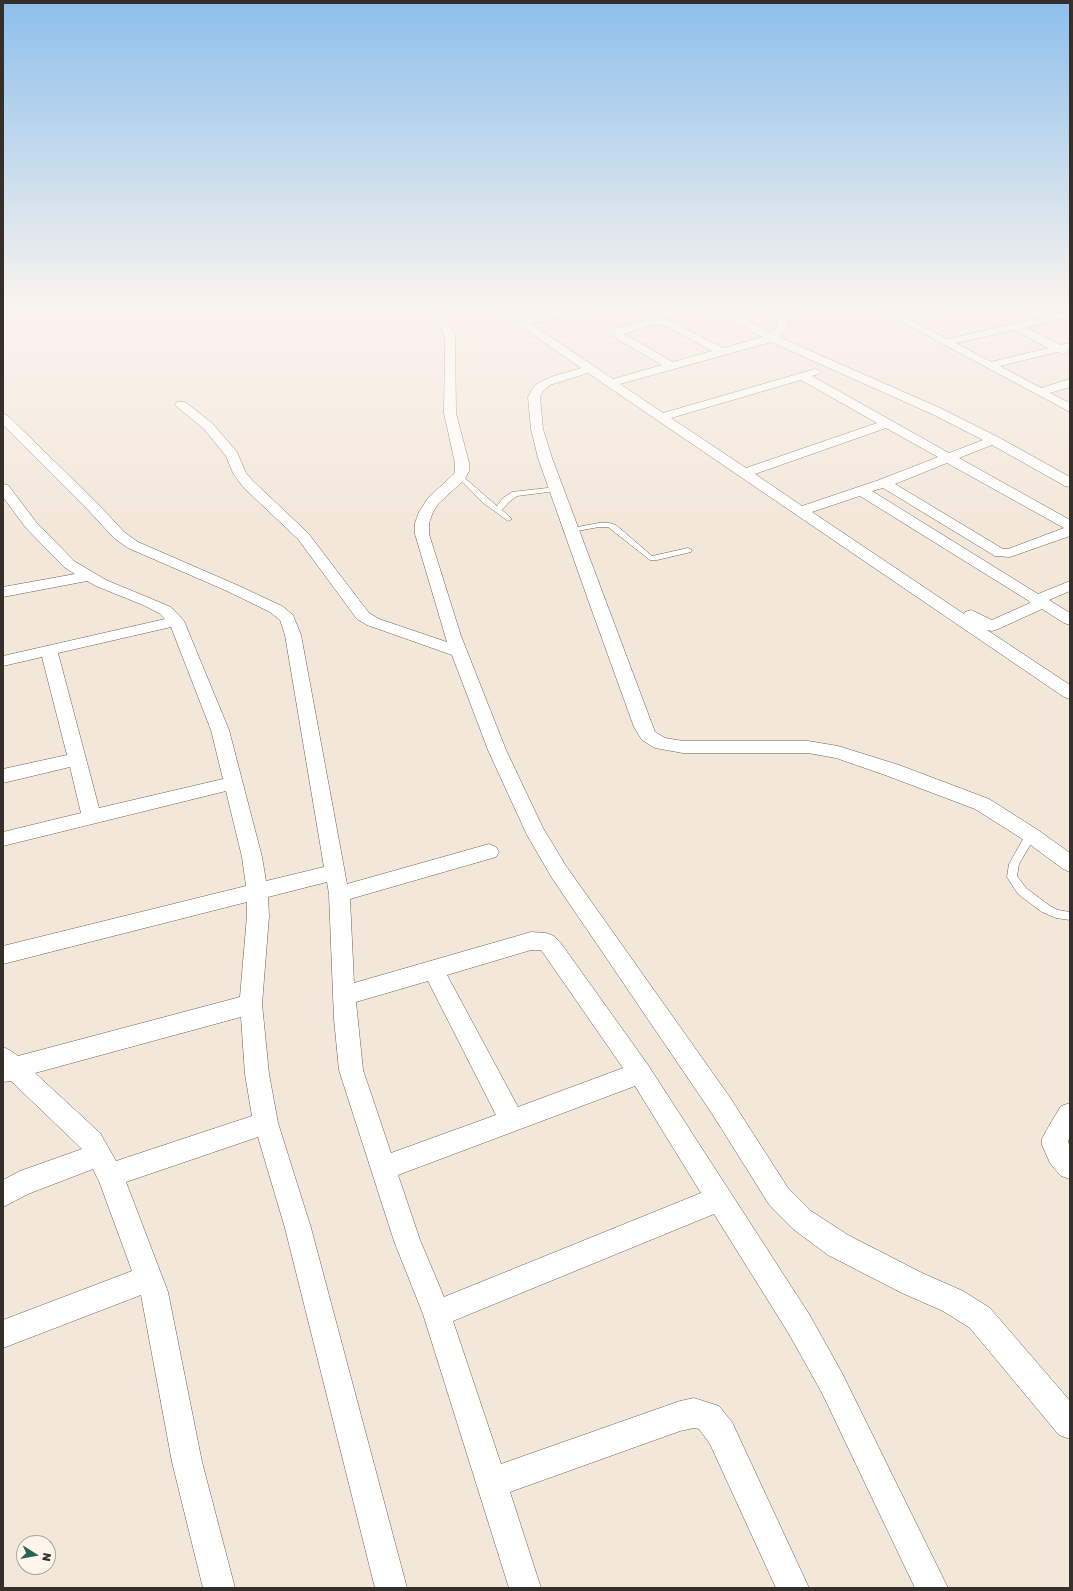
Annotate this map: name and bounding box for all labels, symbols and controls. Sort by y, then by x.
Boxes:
north arrow [16,1535,56,1575]
text: N [40,1552,54,1563]

